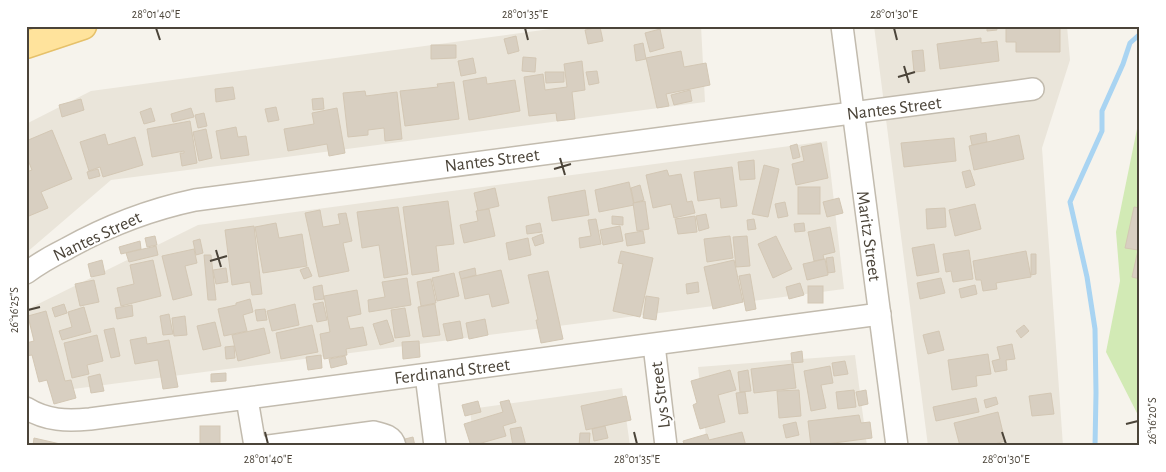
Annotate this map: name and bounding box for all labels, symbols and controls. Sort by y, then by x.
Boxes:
text: 28°01'40"E [132,8,180,20]
text: 28°01'35"E [502,8,548,20]
text: 28°01'30"E [870,8,918,20]
street label: Nantes Street [846,94,943,124]
street label: Nantes Street [444,146,541,176]
street label: Maritz Street [853,190,883,283]
street label: Nantes Street [50,209,145,265]
text: 26°16'25"S [8,287,20,333]
street label: Ferdinand Street [393,356,511,388]
street label: Lys Street [648,360,674,429]
text: 26°16'20"S [1146,397,1158,445]
text: 28°01'40"E [244,453,292,465]
text: 28°01'35"E [614,453,660,465]
text: 28°01'30"E [982,453,1030,465]

